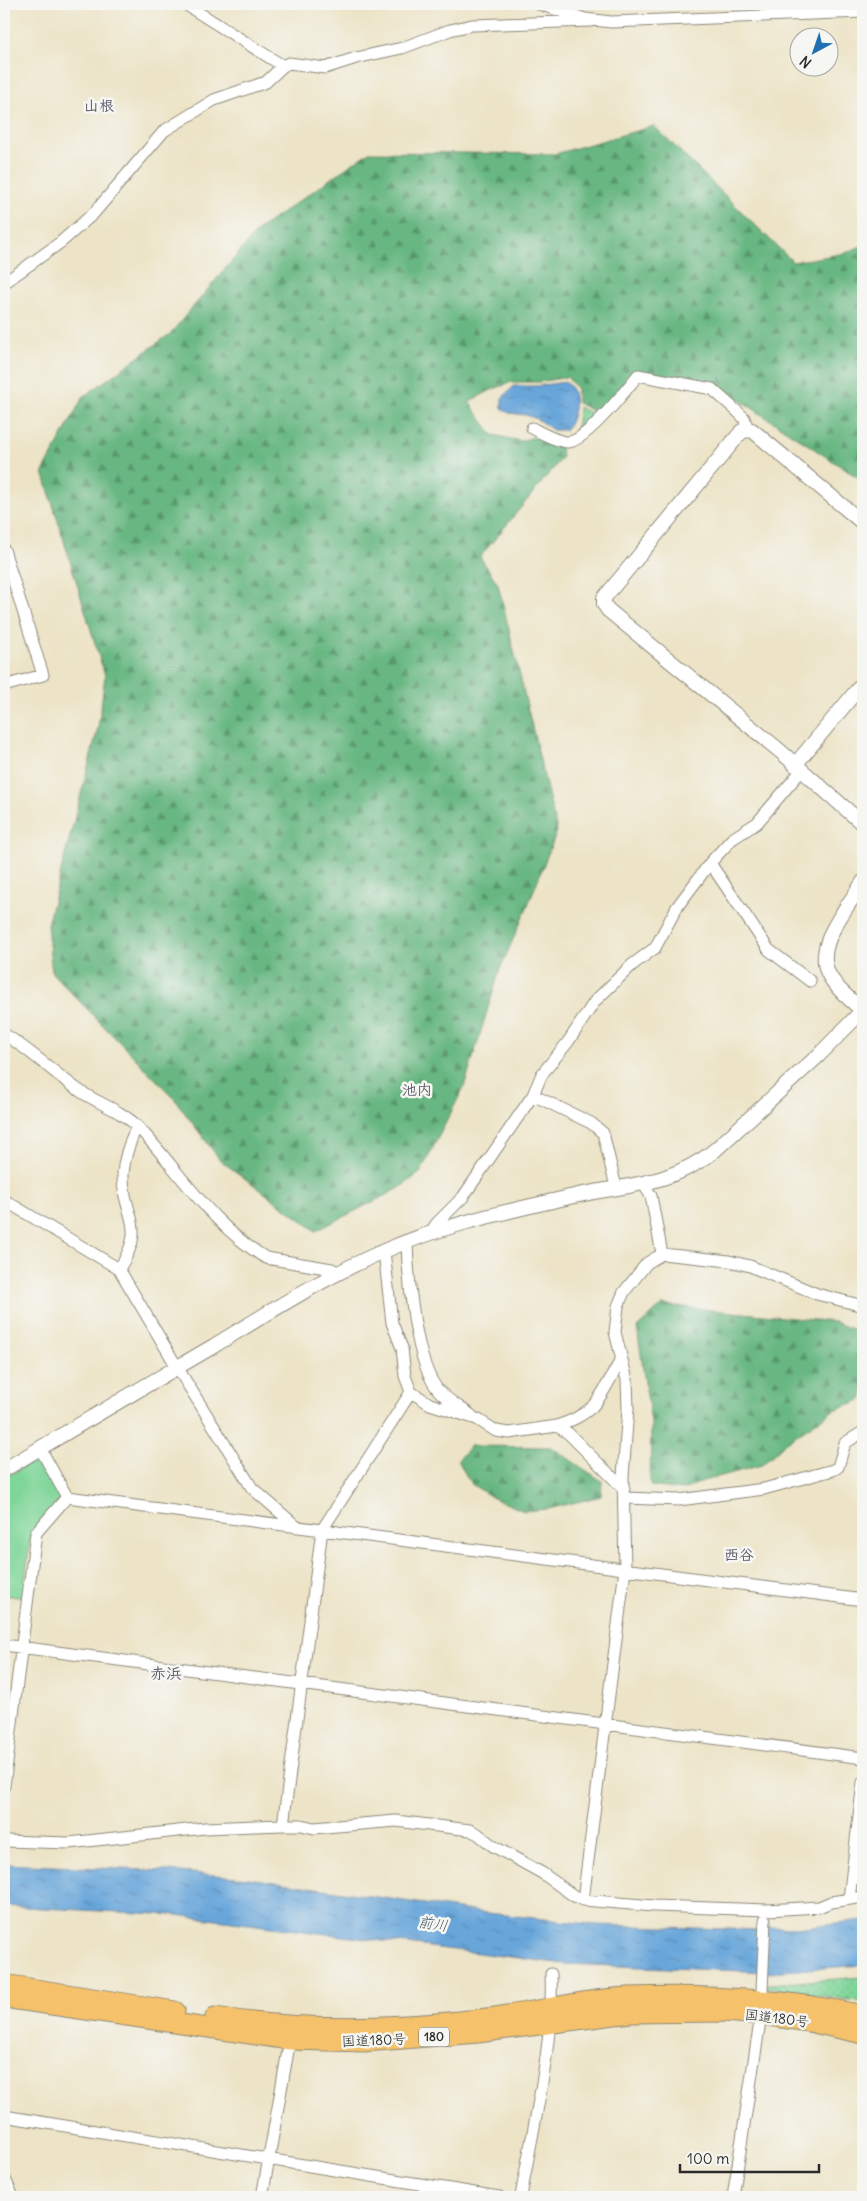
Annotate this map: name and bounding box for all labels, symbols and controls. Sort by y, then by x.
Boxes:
north arrow [790,28,840,78]
text: N [796,52,815,72]
district label: 山根 [84,96,114,115]
district label: 池内 [402,1080,432,1099]
district label: 西谷 [724,1545,754,1564]
district label: 赤浜 [150,1663,182,1683]
water label: 前川 [417,1912,449,1935]
street label: 国道180号 [744,2005,810,2031]
road number: 180 [419,2028,449,2046]
street label: 国道180号 [341,2030,407,2050]
scale bar [680,2141,818,2173]
text: 100 m [687,2149,729,2168]

